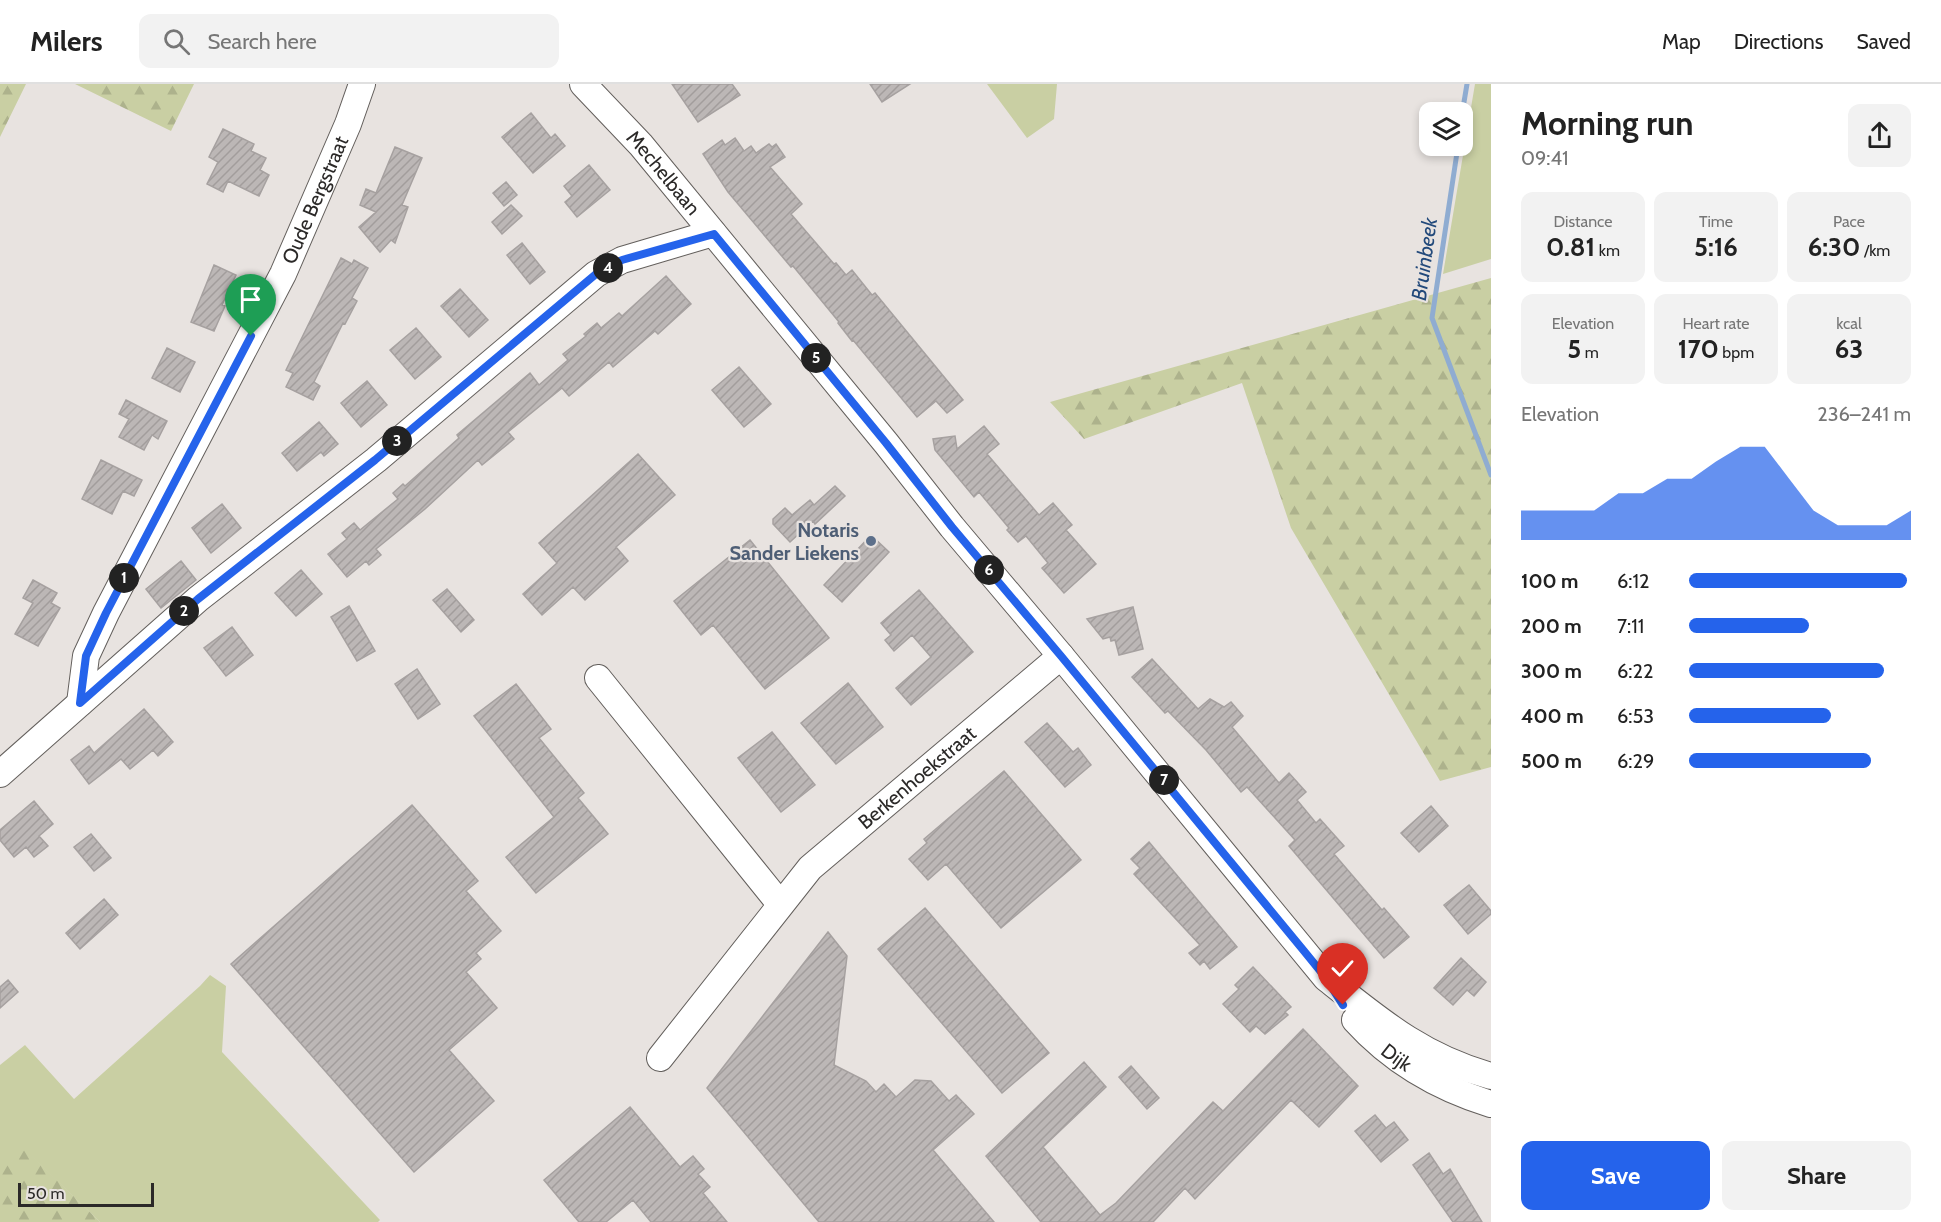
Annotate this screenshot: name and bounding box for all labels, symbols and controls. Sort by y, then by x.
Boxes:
search box [139,14,559,68]
text: Milers [30,24,103,58]
icon: search [160,25,193,58]
text: Search here [208,28,317,55]
text: Map [1662,29,1701,54]
text: Directions [1734,29,1823,54]
text: Saved [1856,29,1911,54]
map controls [1419,102,1473,156]
button: layers [1419,102,1473,156]
text: Morning run [1521,103,1693,143]
button: share [1848,104,1911,167]
street label: Mechelbaan [622,125,706,220]
street label: Oude Bergstraat [277,132,353,268]
text: 09:41 [1521,146,1569,170]
text: Distance [1554,212,1612,231]
text: Time [1699,212,1733,231]
text: Pace [1833,212,1865,231]
water label: Bruinbeek [1406,215,1442,302]
text: 0.81 [1546,231,1595,263]
text: 5:16 [1694,231,1738,263]
text: 6:30 [1808,231,1860,263]
text: km [1595,241,1620,260]
text: /km [1860,241,1890,260]
pin: 4 [593,253,623,283]
text: 4 [603,258,613,277]
pin [225,274,276,336]
icon: arrive [234,283,267,316]
text: Elevation [1552,314,1614,333]
text: Heart rate [1683,314,1749,333]
text: kcal [1836,314,1862,333]
text: 5 [1567,333,1581,365]
text: 170 [1678,333,1719,365]
text: 63 [1835,333,1863,365]
pin: 5 [801,343,831,373]
text: m [1581,343,1599,362]
text: bpm [1719,343,1754,362]
text: 5 [812,348,820,367]
text: Elevation [1521,402,1599,426]
text: 236–241 m [1817,402,1911,426]
pin: 3 [382,426,412,456]
text: 3 [393,431,401,450]
place label: Notaris Sander Liekens [729,518,859,565]
marker: Notaris Sander Liekens [864,534,878,548]
pin: 6 [974,555,1004,585]
text: 6 [985,560,994,579]
pin: 1 [109,563,139,593]
text: 1 [121,568,127,587]
text: 100 m [1521,569,1579,593]
text: 6:12 [1617,569,1650,593]
pin: 2 [169,596,199,626]
text: 2 [180,601,188,620]
text: 200 m [1521,614,1582,638]
text: 7:11 [1617,614,1644,638]
text: 300 m [1521,659,1582,683]
text: 6:22 [1617,659,1653,683]
text: 400 m [1521,704,1584,728]
text: 6:53 [1617,704,1654,728]
street label: Berkenhoekstraat [853,721,981,834]
text: 500 m [1521,749,1582,773]
text: 6:29 [1617,749,1654,773]
pin: 7 [1149,765,1179,795]
text: 7 [1160,770,1168,789]
pin [1317,943,1368,1005]
icon: check [1326,952,1359,985]
street label: Dijk [1376,1038,1416,1077]
button: Save [1521,1141,1710,1210]
button: Share [1722,1141,1911,1210]
scale bar [18,1180,154,1208]
text: 50 m [27,1184,64,1203]

